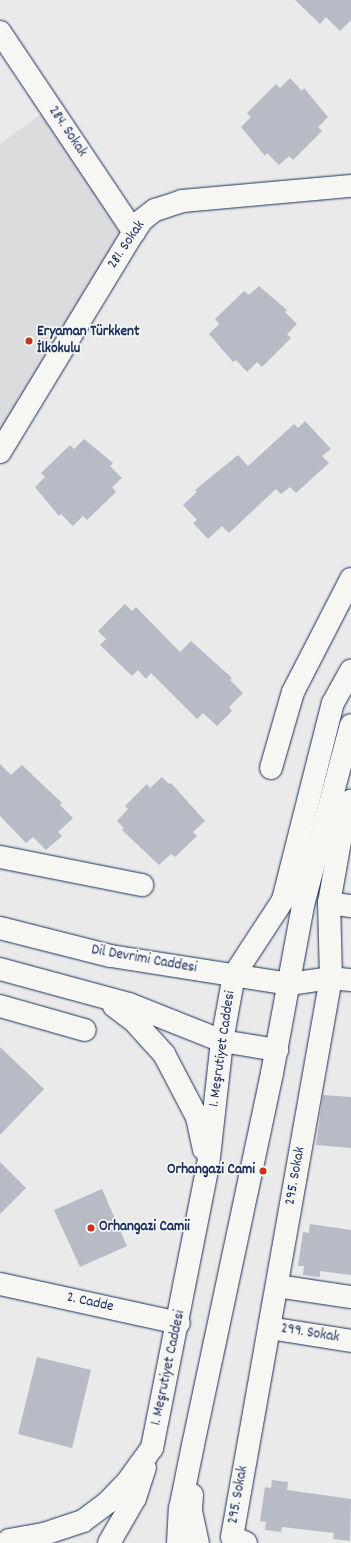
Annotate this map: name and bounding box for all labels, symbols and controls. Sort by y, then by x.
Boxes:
street label: 284. Sokak [44,103,90,161]
street label: 281. Sokak [104,217,150,273]
place label: Eryaman Türkkent İlkokulu [37,323,140,358]
marker: Eryaman Türkkent İlkokulu [24,336,34,346]
street label: Dil Devrimi Caddesi [90,942,198,978]
street label: 1. Meşrutiyet Caddesi [206,990,240,1108]
street label: 295. Sokak [282,1145,310,1207]
place label: Orhangazi Cami [167,1162,255,1180]
marker: Orhangazi Cami [258,1166,268,1176]
place label: Orhangazi Camii [99,1219,190,1237]
marker: Orhangazi Camii [86,1223,96,1233]
street label: 2. Cadde [65,1289,115,1317]
street label: 1. Meşrutiyet Caddesi [148,1309,190,1427]
street label: 299. Sokak [280,1321,340,1347]
street label: 295. Sokak [225,1464,253,1526]

